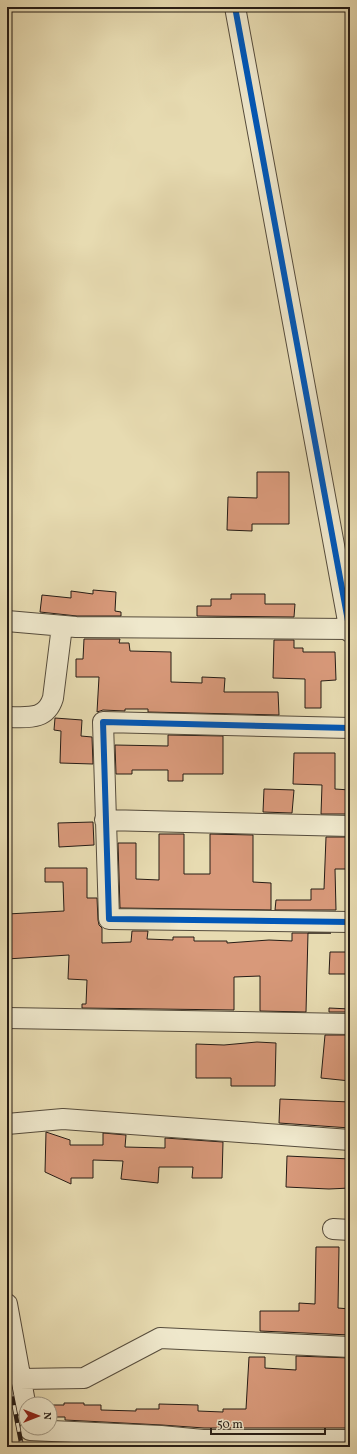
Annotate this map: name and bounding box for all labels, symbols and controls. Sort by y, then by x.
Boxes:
north arrow [18,1396,58,1436]
scale bar [211,1410,325,1436]
text: N [39,1412,54,1420]
text: 50 m [217,1417,243,1433]

